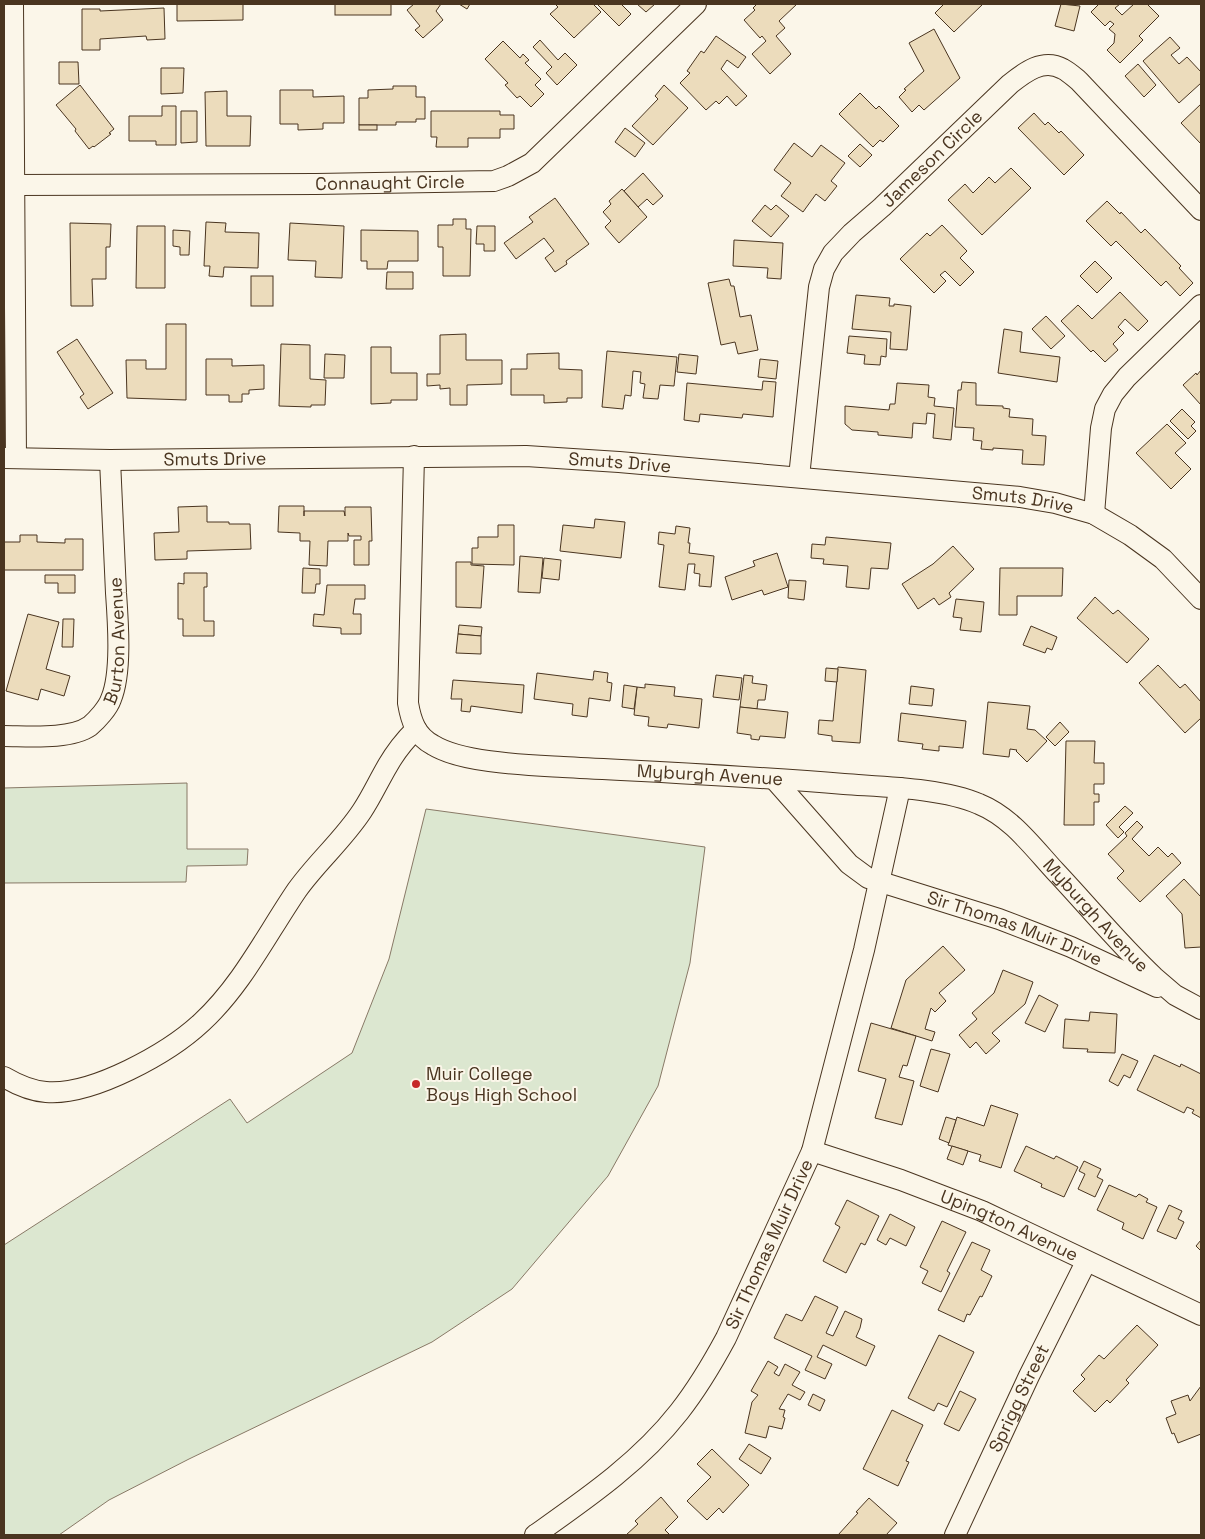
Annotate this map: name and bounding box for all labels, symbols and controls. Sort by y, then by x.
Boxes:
street label: Jameson Circle [877,105,987,212]
street label: Connaught Circle [315,169,465,195]
street label: Smuts Drive [163,446,267,470]
street label: Smuts Drive [568,447,672,478]
street label: Smuts Drive [971,481,1077,519]
street label: Burton Avenue [98,577,129,708]
street label: Myburgh Avenue [636,759,784,790]
street label: Myburgh Avenue [1038,853,1154,977]
street label: Sir Thomas Muir Drive [925,885,1106,971]
place label: Muir College Boys High School [426,1062,577,1106]
marker: Muir College Boys High School [410,1078,422,1090]
street label: Sir Thomas Muir Drive [720,1155,818,1333]
street label: Upington Avenue [937,1184,1082,1266]
street label: Sprigg Street [983,1340,1054,1456]

